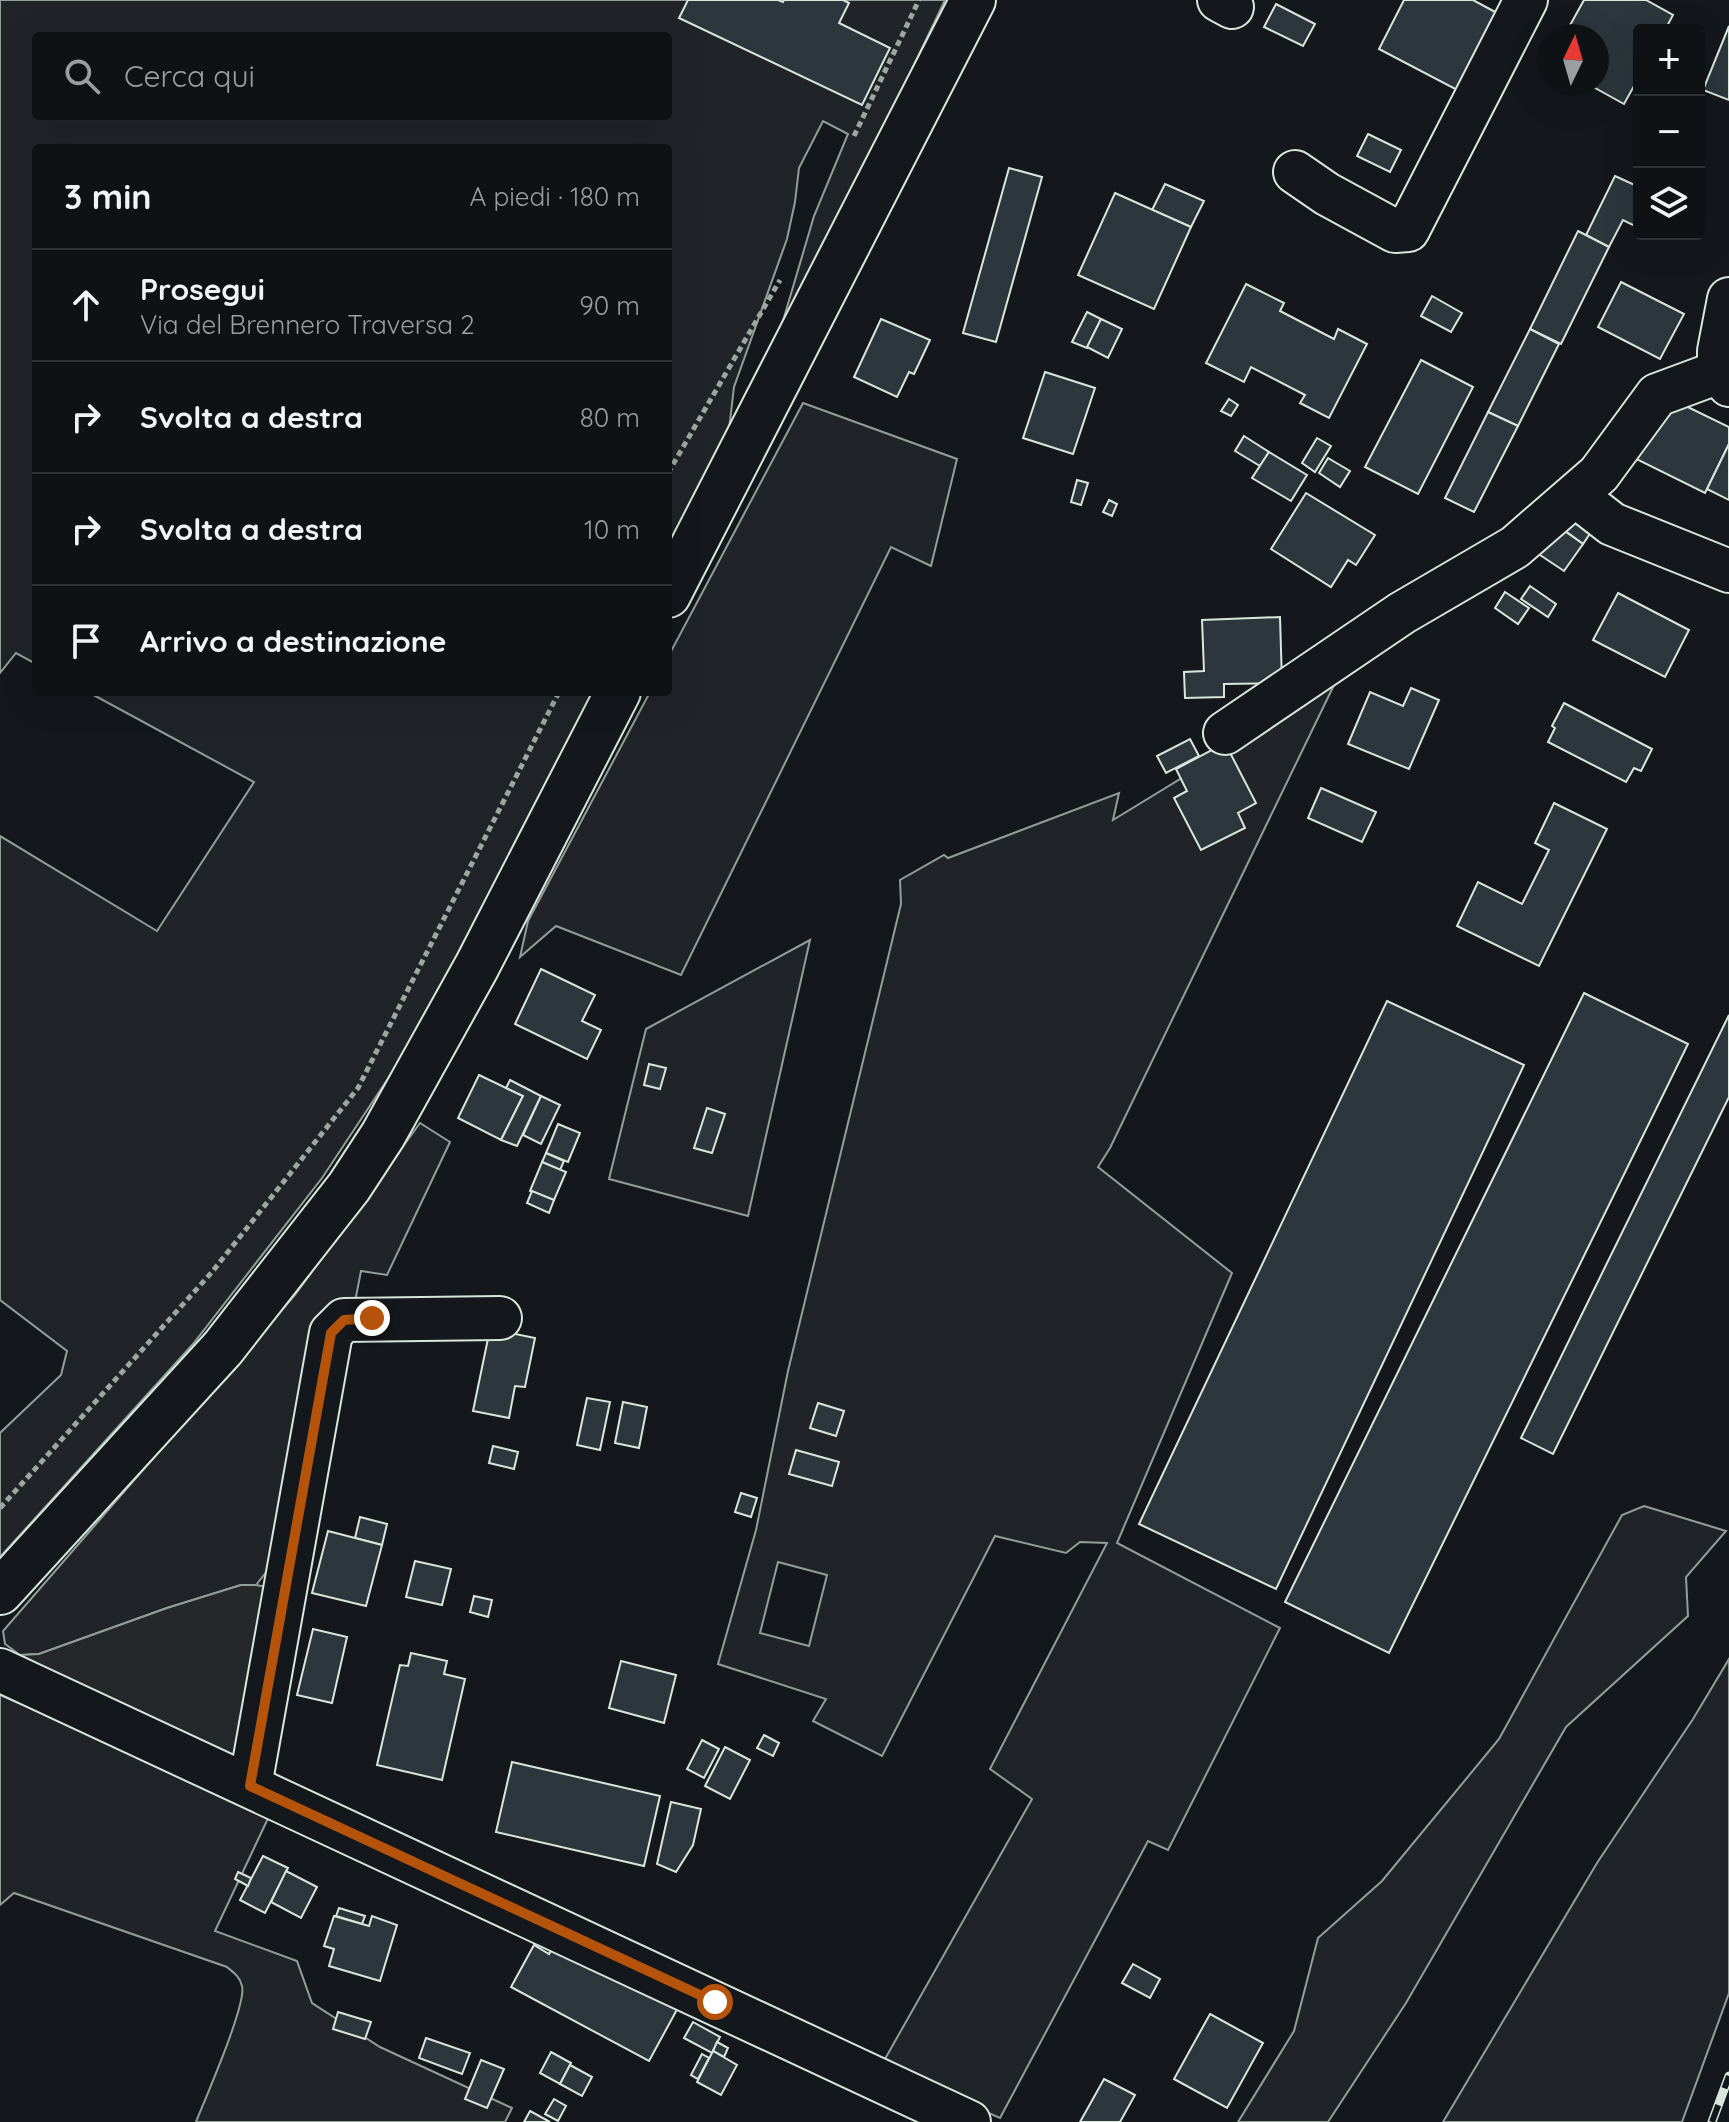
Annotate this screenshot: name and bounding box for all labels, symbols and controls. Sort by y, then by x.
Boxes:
north arrow [1537,24,1609,96]
map controls [1633,24,1705,240]
button: + [1633,24,1705,96]
search box [32,32,672,120]
icon: search [60,54,104,98]
text: Cerca qui [124,57,255,95]
button: − [1633,96,1705,168]
button: layers [1633,168,1705,240]
text: 3 min [64,175,151,218]
text: A piedi · 180 m [470,180,640,213]
text: Prosegui [140,270,265,308]
icon: ahead [64,283,108,327]
text: 90 m [579,289,640,322]
text: Via del Brennero Traversa 2 [140,308,475,341]
icon: right [64,395,108,439]
text: Svolta a destra [140,398,363,436]
text: 80 m [580,401,640,434]
icon: right [64,507,108,551]
text: Svolta a destra [140,510,363,548]
text: 10 m [584,513,640,546]
icon: arrive [64,619,108,663]
text: Arrivo a destinazione [140,622,446,660]
route end [354,1300,390,1336]
route start [697,1984,733,2020]

